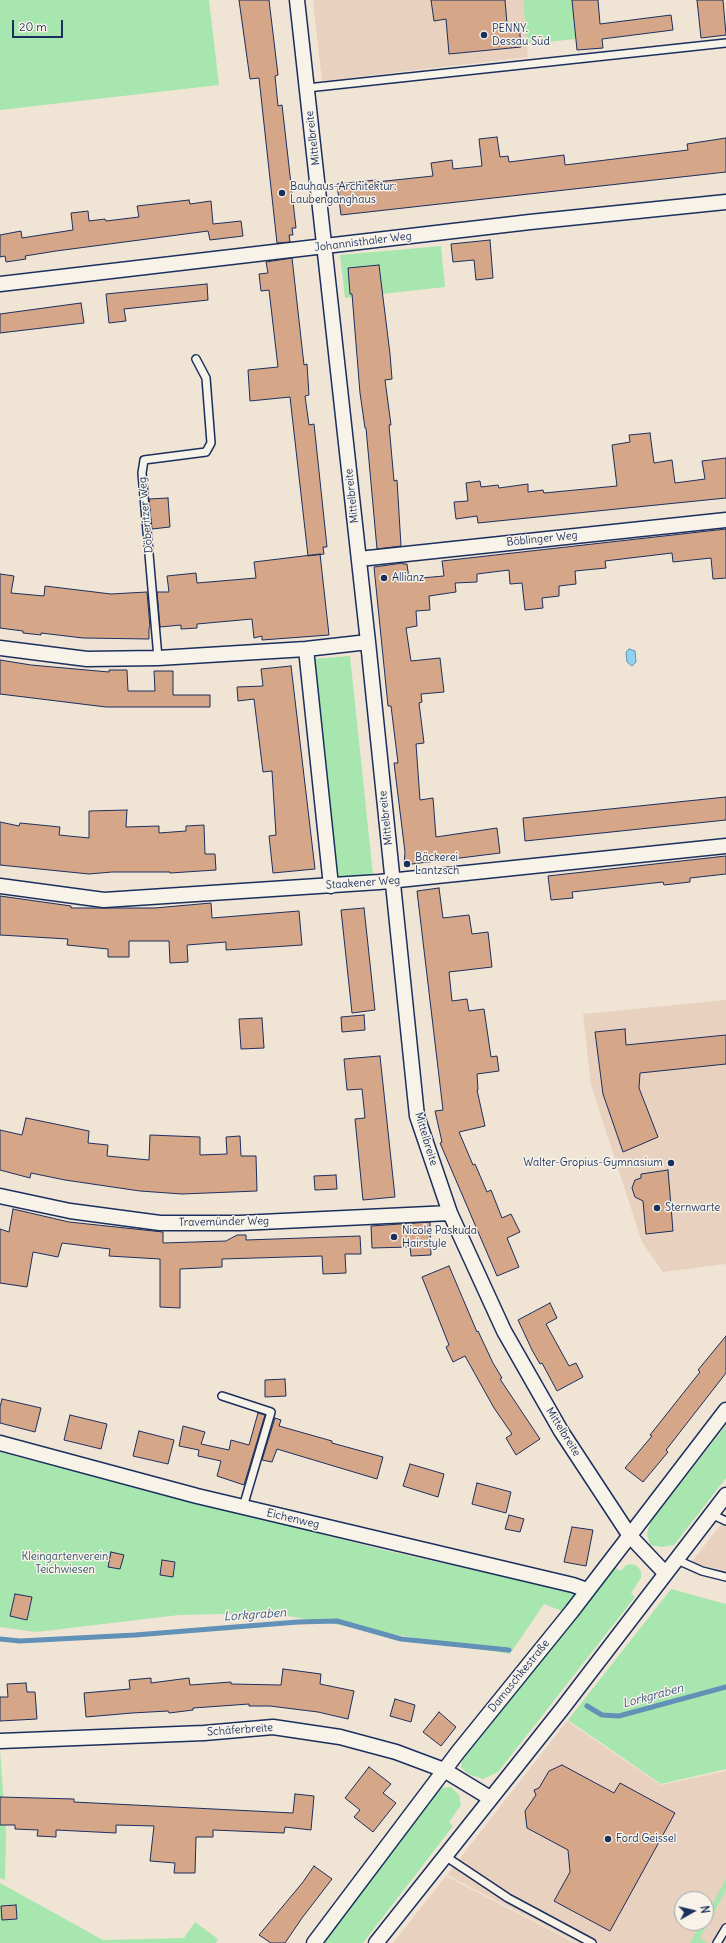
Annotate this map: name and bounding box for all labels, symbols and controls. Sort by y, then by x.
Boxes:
scale bar [14,12,65,38]
text: 20 m [19,19,47,34]
place label: PENNY. Dessau Süd [492,22,550,48]
marker: PENNY. Dessau Süd [479,30,489,40]
street label: Mittelbreite [303,110,323,166]
place label: Bauhaus-Architektur: Laubenganghaus [290,180,397,206]
marker: Bauhaus-Architektur: Laubenganghaus [277,188,287,198]
street label: Johannisthaler Weg [314,229,412,255]
street label: Mittelbreite [343,468,361,524]
street label: Döberitzer Weg [136,476,156,554]
street label: Böblinger Weg [506,529,578,549]
place label: Allianz [392,571,424,585]
marker: Allianz [379,573,389,583]
street label: Mittelbreite [377,790,395,846]
place label: Bäckerei Lantzsch [415,851,459,877]
marker: Bäckerei Lantzsch [402,859,412,869]
street label: Staakener Weg [325,874,401,892]
street label: Mittelbreite [412,1111,440,1167]
place label: Walter-Gropius-Gymnasium [523,1156,663,1170]
marker: Walter-Gropius-Gymnasium [666,1158,676,1168]
place label: Sternwarte [665,1201,720,1215]
marker: Sternwarte [652,1203,662,1213]
street label: Travemünder Weg [179,1215,269,1229]
place label: Nicole Paskuda Hairstyle [402,1224,477,1250]
marker: Nicole Paskuda Hairstyle [389,1232,399,1242]
street label: Mittelbreite [543,1405,583,1459]
street label: Eichenweg [265,1507,321,1531]
park label: Kleingartenverein Teichwiesen [22,1550,108,1576]
water label: Lorkgraben [223,1606,287,1624]
street label: Damaschkestraße [486,1637,552,1715]
water label: Lorkgraben [621,1681,685,1711]
street label: Schäferbreite [207,1721,273,1739]
place label: Ford Geissel [616,1832,676,1846]
marker: Ford Geissel [603,1834,613,1844]
north arrow [674,1891,714,1931]
text: N [697,1905,712,1914]

